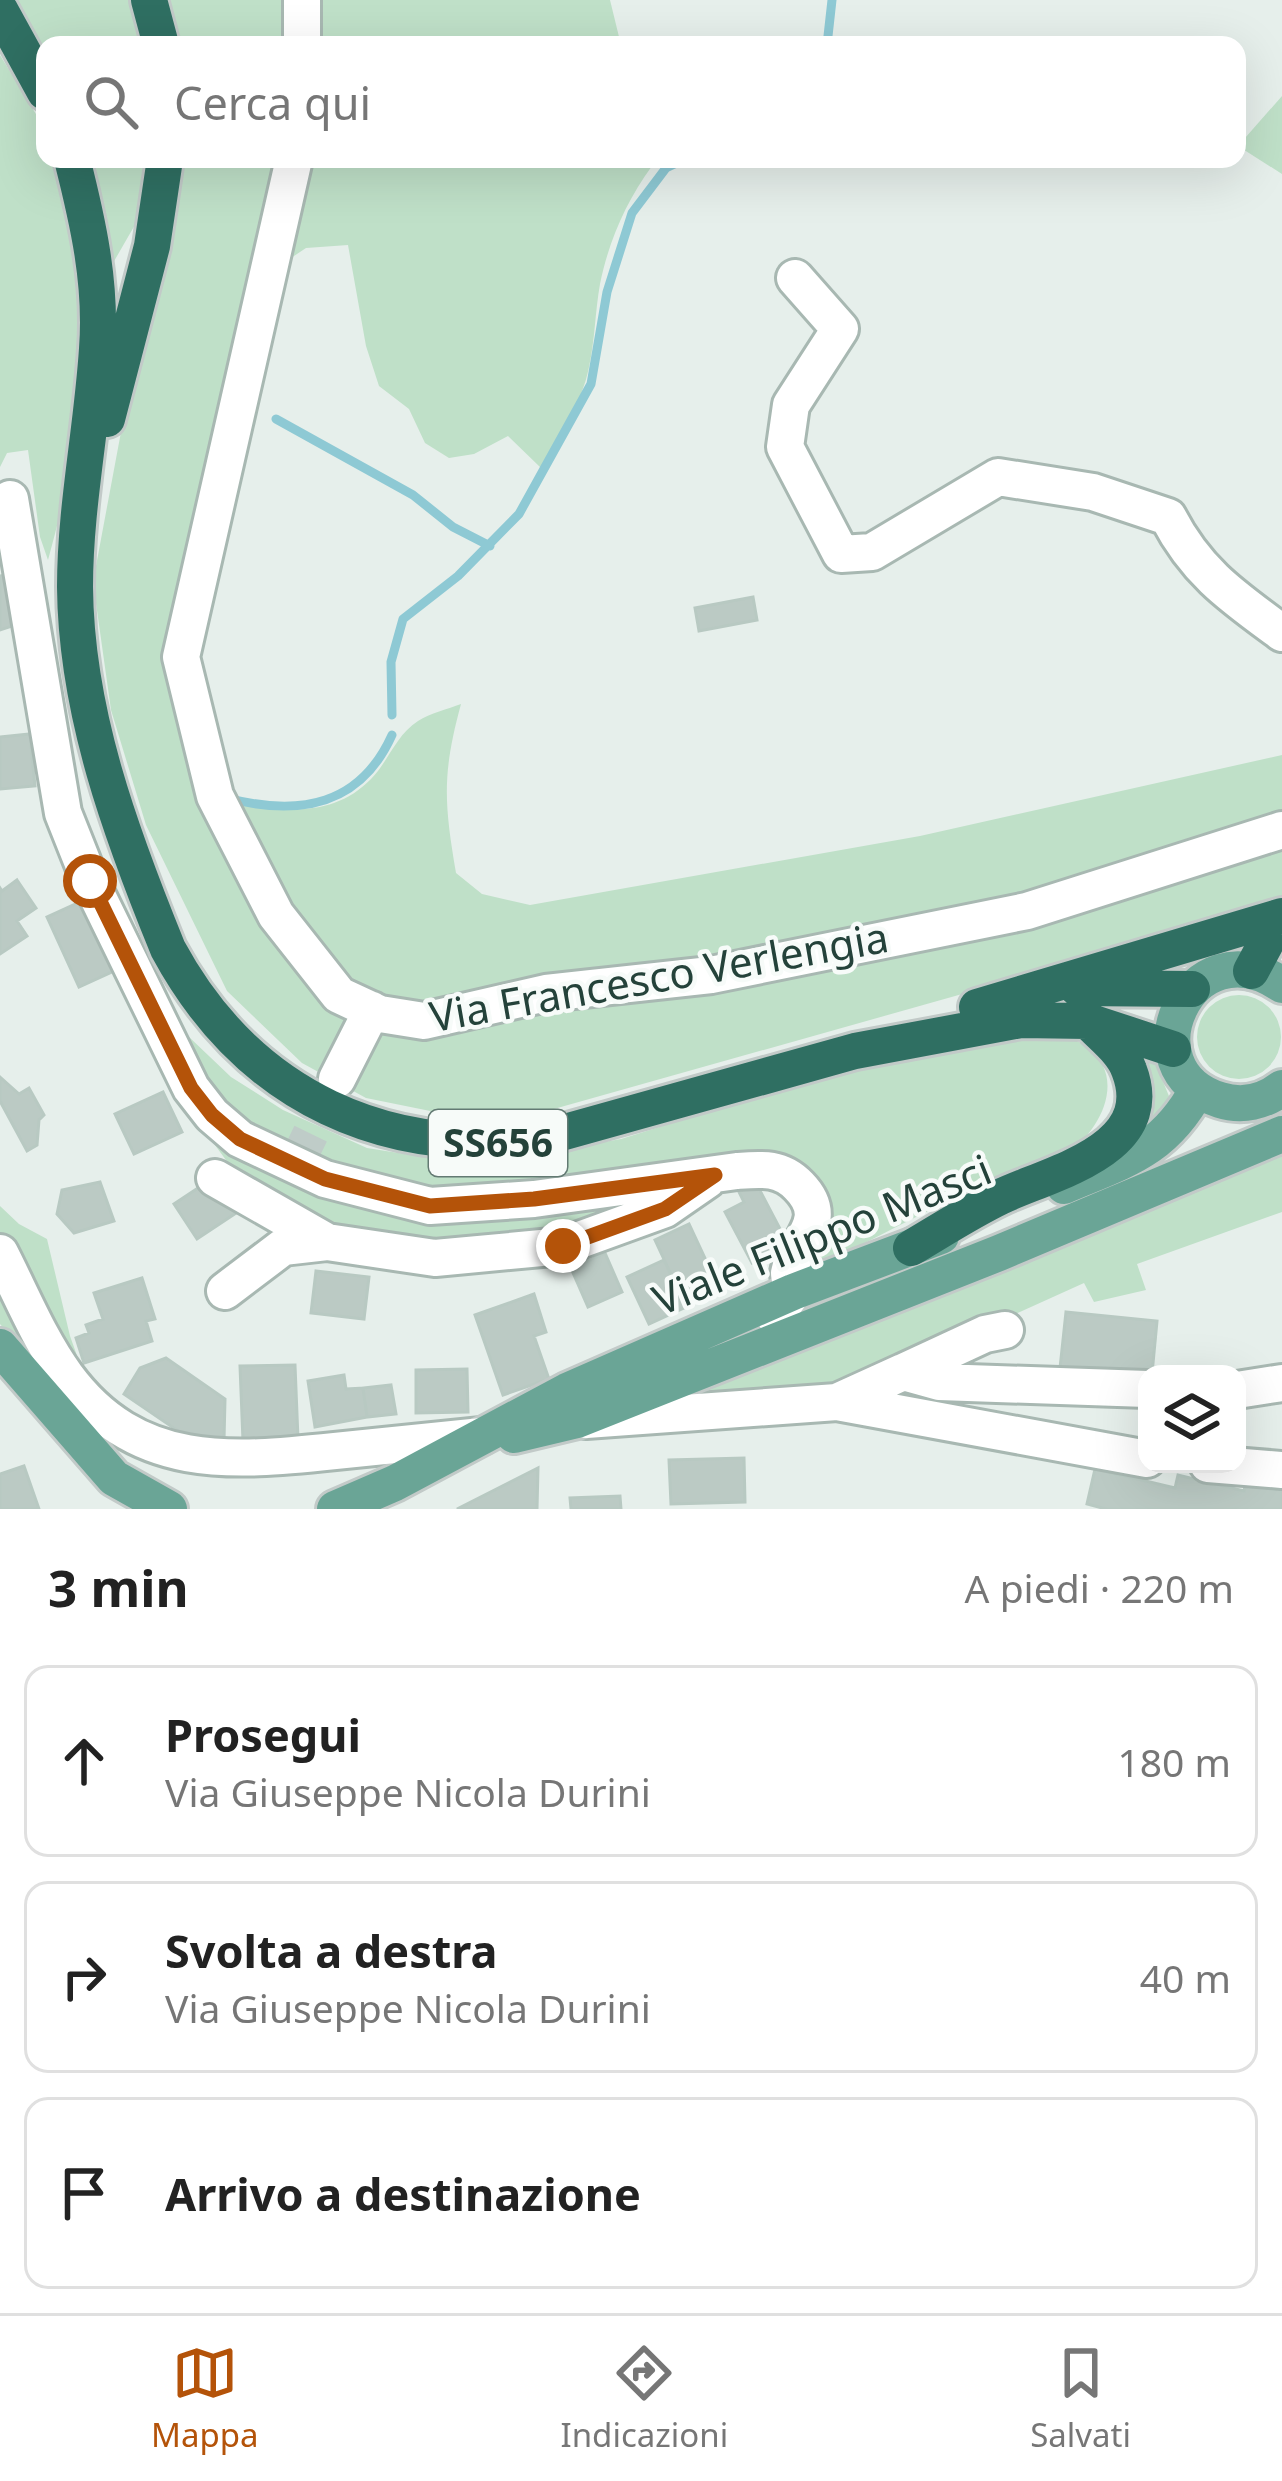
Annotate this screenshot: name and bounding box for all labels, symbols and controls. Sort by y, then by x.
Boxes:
search box [36,36,1246,168]
icon: search [78,69,144,135]
text: Cerca qui [174,72,371,133]
route start [63,854,117,908]
street label: Via Francesco Verlengia [425,907,893,1044]
road number: SS656 [429,1110,567,1176]
street label: Viale Filippo Masci [644,1140,999,1327]
route end [536,1219,590,1273]
map controls [1138,1365,1246,1473]
button: layers [1138,1365,1246,1473]
text: 3 min [48,1552,189,1622]
text: A piedi · 220 m [965,1561,1234,1614]
text: Prosegui [165,1704,361,1765]
icon: ahead [51,1728,117,1794]
text: 180 m [1117,1735,1231,1788]
text: Via Giuseppe Nicola Durini [165,1765,651,1818]
text: Svolta a destra [165,1920,497,1981]
icon: right [51,1944,117,2010]
text: 40 m [1140,1951,1231,2004]
text: Via Giuseppe Nicola Durini [165,1981,651,2034]
icon: arrive [51,2160,117,2226]
text: Arrivo a destinazione [165,2163,641,2224]
tab: Mappa [151,2340,259,2457]
tab: Indicazioni [561,2340,728,2457]
tab: Salvati [1030,2340,1131,2457]

